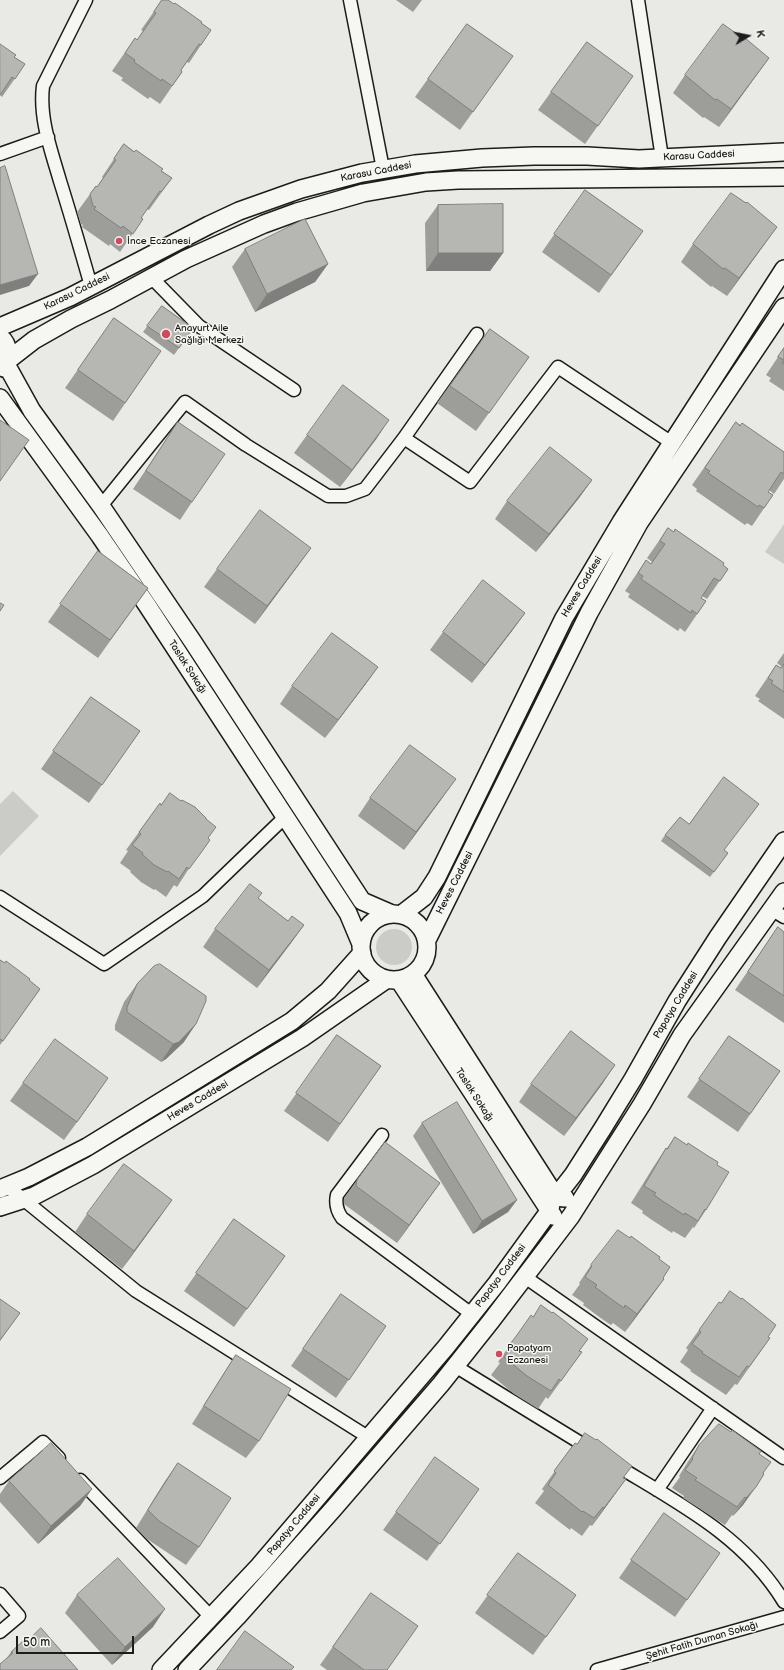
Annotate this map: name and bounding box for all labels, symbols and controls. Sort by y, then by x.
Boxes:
north arrow [728,16,768,56]
text: K [753,29,767,39]
street label: Karasu Caddesi [663,148,735,164]
street label: Karasu Caddesi [340,159,412,185]
place label: İnce Eczanesi [127,235,191,247]
marker: İnce Eczanesi [114,236,124,246]
street label: Karasu Caddesi [42,271,112,313]
place label: Anayurt Aile Sağlığı Merkezi [175,322,244,346]
marker: Anayurt Aile Sağlığı Merkezi [160,328,172,340]
street label: Heves Caddesi [559,554,605,620]
street label: Taslak Sokağı [165,638,209,696]
street label: Heves Caddesi [434,850,476,916]
street label: Papatya Caddesi [651,969,701,1041]
street label: Taslak Sokağı [452,1066,496,1124]
street label: Heves Caddesi [165,1078,231,1124]
street label: Papatya Caddesi [473,1242,529,1310]
place label: Papatyam Eczanesi [507,1342,551,1366]
marker: Papatyam Eczanesi [494,1349,504,1359]
street label: Papatya Caddesi [265,1492,323,1558]
street label: Şehit Fatih Duman Sokağı [645,1619,759,1663]
scale bar [18,1628,136,1654]
text: 50 m [23,1635,50,1650]

